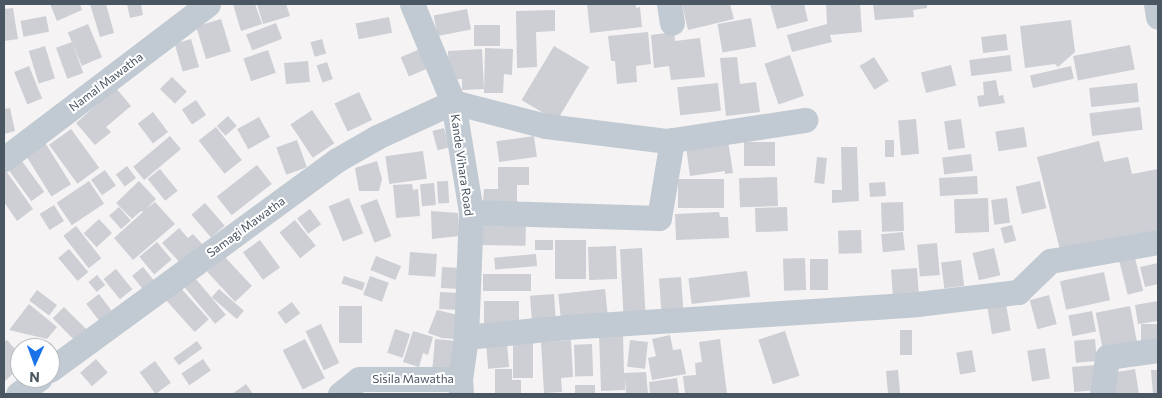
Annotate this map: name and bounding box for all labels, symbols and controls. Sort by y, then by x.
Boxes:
street label: Namal Mawatha [66,50,146,114]
street label: Kande Vihara Road [448,113,476,217]
street label: Samagi Mawatha [204,194,288,260]
north arrow [10,338,60,388]
text: N [29,369,40,386]
street label: Sisila Mawatha [372,372,454,386]

